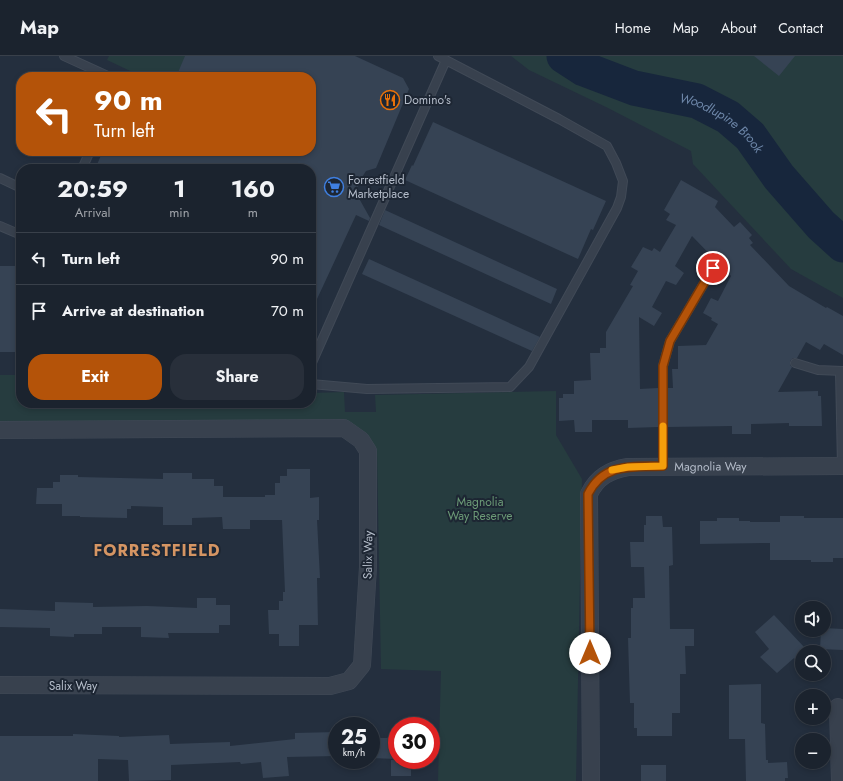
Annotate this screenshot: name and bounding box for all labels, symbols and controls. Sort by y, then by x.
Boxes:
text: Map [20,14,59,41]
text: Home [615,18,651,38]
text: Map [673,18,699,38]
text: About [721,18,756,38]
text: Contact [778,18,823,38]
text: 90 m [94,80,163,121]
icon: left [28,88,80,140]
restaurant icon: Domino's [379,89,401,111]
water label: Woodlupine Brook [678,89,768,157]
place label: Domino's [404,91,451,109]
text: Turn left [94,118,154,144]
text: 20:59 [57,171,128,206]
text: 1 [173,171,185,206]
text: 160 [231,171,275,206]
place label: Forrestfield Marketplace [348,171,409,203]
supermarket icon: Forrestfield Marketplace [323,176,345,198]
text: Arrival [75,203,111,222]
text: min [169,203,190,222]
text: m [248,203,258,222]
icon: left [28,248,50,270]
text: Turn left [62,248,120,270]
text: 90 m [270,248,304,270]
pin [696,251,730,285]
icon: arrive [702,257,724,279]
icon: arrive [28,300,50,322]
text: Arrive at destination [62,300,204,322]
text: 70 m [271,300,304,322]
button: Exit [28,354,162,400]
button: Share [170,354,304,400]
street label: Magnolia Way [674,457,747,476]
park label: Magnolia Way Reserve [448,493,512,525]
street label: Salix Way [359,530,377,579]
district label: FORRESTFIELD [93,539,221,562]
map controls [795,601,831,769]
button: sound [795,601,831,637]
position arrow [569,632,611,674]
button: search [795,645,831,681]
street label: Salix Way [49,677,98,695]
button: + [795,689,831,725]
speed limit sign: 30 [388,717,440,769]
text: 25 [341,723,367,752]
button: − [795,733,831,769]
text: km/h [343,745,365,760]

